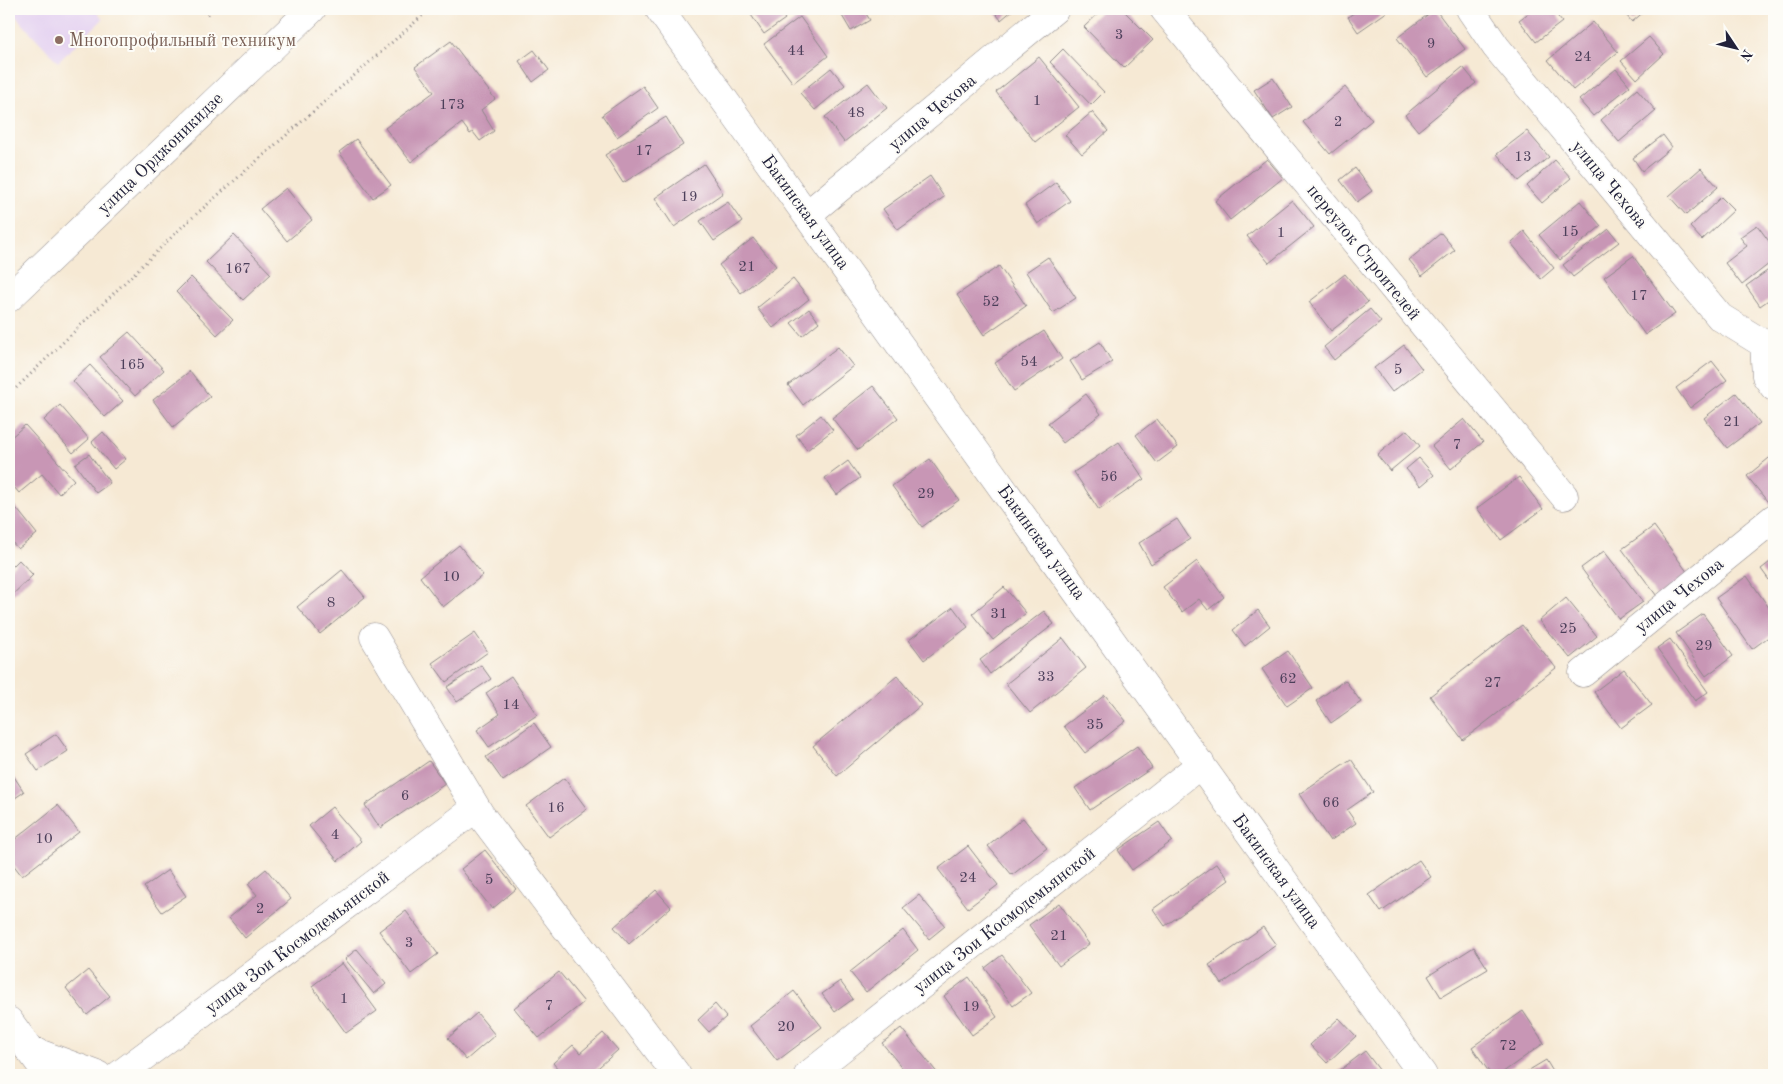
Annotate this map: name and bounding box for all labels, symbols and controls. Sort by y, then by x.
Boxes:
north arrow [1710,22,1760,72]
house number: 3 [1115,28,1123,43]
place label: Многопрофильный техникум [69,32,296,51]
marker: Многопрофильный техникум [53,34,65,46]
house number: 9 [1427,37,1435,52]
house number: 44 [787,44,805,59]
text: N [1737,46,1755,64]
house number: 24 [1574,50,1592,65]
street label: улица Чехова [886,71,980,154]
street label: улица Орджоникидзе [95,89,227,218]
house number: 1 [1033,94,1041,109]
house number: 173 [439,98,465,113]
house number: 48 [847,106,865,121]
house number: 2 [1334,115,1342,130]
street label: улица Чехова [1568,138,1651,232]
house number: 17 [635,144,653,159]
house number: 13 [1514,150,1532,165]
street label: Бакинская улица [758,152,853,273]
street label: переулок Строителей [1303,181,1423,324]
house number: 19 [680,190,698,205]
house number: 15 [1561,225,1579,240]
house number: 1 [1277,226,1285,241]
house number: 21 [738,260,756,275]
house number: 167 [225,262,251,277]
house number: 17 [1630,289,1648,304]
house number: 52 [982,295,1000,310]
house number: 54 [1020,355,1038,370]
house number: 165 [119,358,145,373]
house number: 5 [1394,363,1402,378]
house number: 21 [1723,415,1741,430]
house number: 7 [1453,438,1461,453]
house number: 56 [1100,470,1118,485]
street label: Бакинская улица [994,482,1089,603]
house number: 29 [917,487,935,502]
street label: улица Чехова [1632,555,1727,637]
house number: 10 [442,570,460,585]
house number: 8 [327,596,335,611]
house number: 31 [990,607,1008,622]
house number: 25 [1559,622,1577,637]
house number: 29 [1695,639,1713,654]
house number: 33 [1037,670,1055,685]
house number: 62 [1279,672,1297,687]
house number: 27 [1484,676,1502,691]
house number: 14 [502,698,520,713]
house number: 35 [1086,718,1104,733]
house number: 6 [401,789,409,804]
house number: 66 [1322,796,1340,811]
house number: 16 [547,801,565,816]
street label: Бакинская улица [1229,811,1324,932]
house number: 4 [331,828,339,843]
house number: 10 [35,832,53,847]
street label: улица Зои Космодемьянской [910,844,1099,997]
street label: улица Зои Космодемьянской [202,868,393,1018]
house number: 24 [959,871,977,886]
house number: 5 [485,873,493,888]
house number: 2 [256,902,264,917]
house number: 21 [1050,929,1068,944]
house number: 3 [405,936,413,951]
house number: 1 [340,992,348,1007]
house number: 7 [545,999,553,1014]
house number: 19 [962,1000,980,1015]
house number: 20 [777,1020,795,1035]
house number: 72 [1499,1039,1517,1054]

